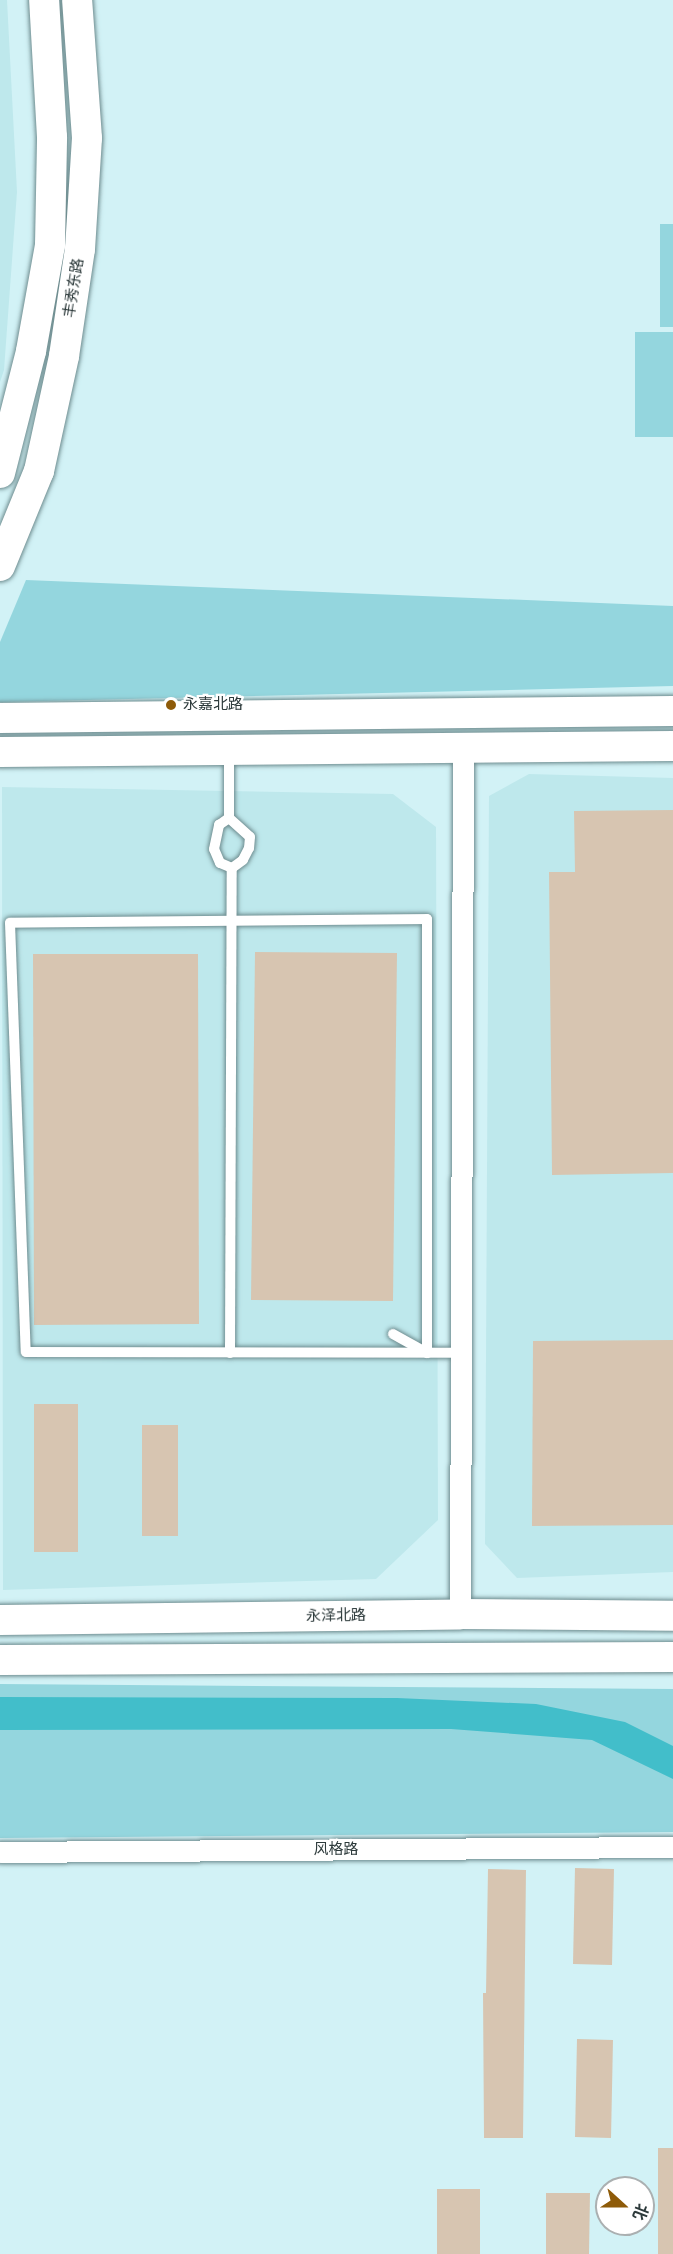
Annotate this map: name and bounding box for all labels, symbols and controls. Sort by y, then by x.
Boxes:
street label: 丰秀东路 [60,257,88,319]
place label: 永嘉北路 [183,696,243,714]
marker: 永嘉北路 [164,698,178,712]
street label: 永泽北路 [306,1606,366,1626]
street label: 风格路 [314,1841,358,1859]
north arrow [595,2176,655,2236]
text: 北 [629,2201,652,2223]

